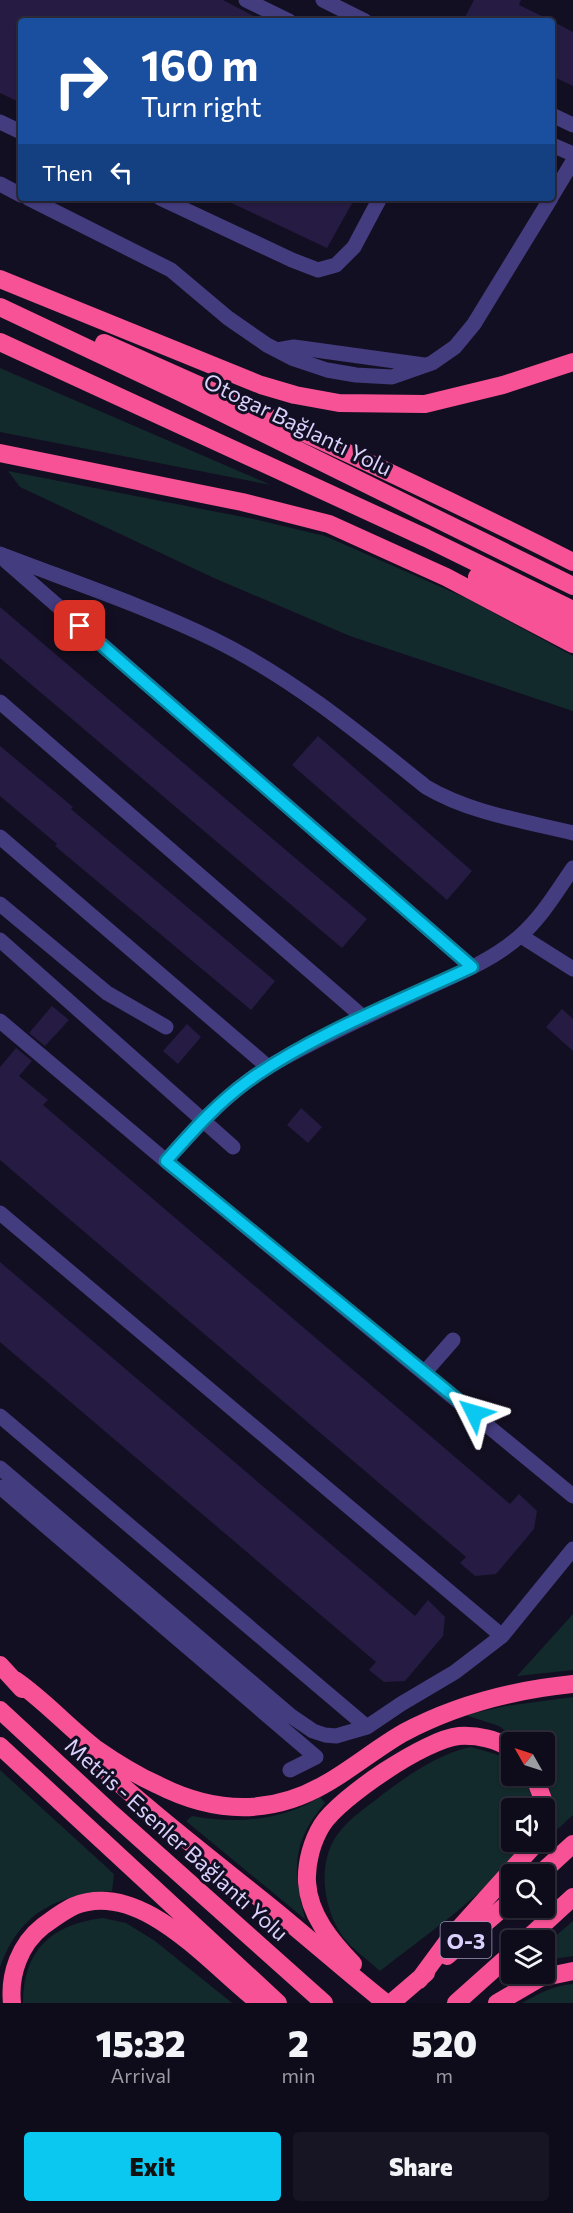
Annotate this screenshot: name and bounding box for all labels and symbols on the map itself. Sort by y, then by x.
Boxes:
street label: Otogar Bağlantı Yolu [200,367,396,481]
pin [54,600,105,651]
position arrow [442,1381,506,1445]
street label: Metris - Esenler Bağlantı Yolu [60,1732,294,1946]
north arrow [501,1732,555,1786]
road number: O-3 [440,1922,492,1958]

